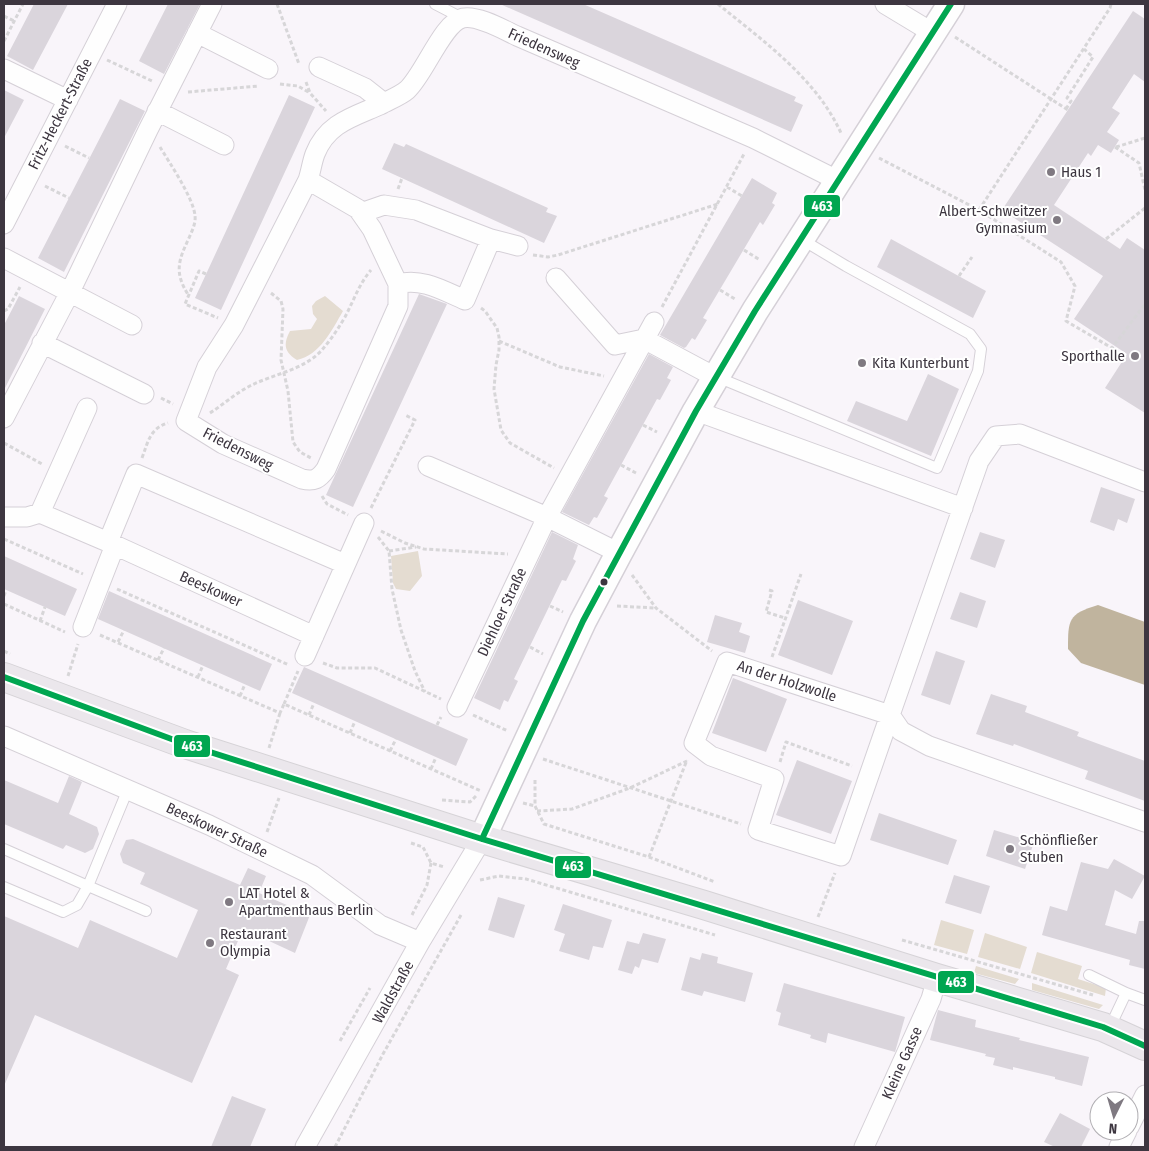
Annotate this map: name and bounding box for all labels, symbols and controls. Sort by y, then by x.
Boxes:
street label: Friedensweg [505,24,583,72]
street label: Fritz-Heckert-Straße [24,55,96,173]
place label: Haus 1 [1061,163,1101,181]
marker: Haus 1 [1045,166,1057,178]
line badge: 463 [803,194,841,218]
text: 463 [811,198,833,215]
place label: Albert-Schweitzer Gymnasium [939,202,1048,237]
marker: Albert-Schweitzer Gymnasium [1051,214,1063,226]
place label: Sporthalle [1061,347,1125,365]
marker: Sporthalle [1129,350,1141,362]
place label: Kita Kunterbunt [872,354,969,372]
marker: Kita Kunterbunt [856,357,868,369]
street label: Friedensweg [200,424,276,474]
street label: Diehloer Straße [474,565,530,659]
street label: Beeskower [177,567,246,611]
unlabelled marker [599,577,609,587]
street label: An der Holzwolle [735,656,839,706]
line badge: 463 [173,734,211,758]
text: 463 [181,738,203,755]
street label: Beeskower Straße [163,799,271,861]
place label: Schönfließer Stuben [1020,831,1098,866]
marker: Schönfließer Stuben [1004,843,1016,855]
line badge: 463 [554,855,592,879]
text: 463 [562,858,584,875]
place label: LAT Hotel & Apartmenthaus Berlin [239,884,374,919]
marker: LAT Hotel & Apartmenthaus Berlin [223,896,235,908]
place label: Restaurant Olympia [220,925,287,960]
marker: Restaurant Olympia [204,937,216,949]
street label: Waldstraße [368,958,418,1026]
line badge: 463 [937,970,975,994]
text: 463 [945,974,967,991]
street label: Kleine Gasse [878,1024,926,1102]
north arrow [1089,1091,1139,1141]
text: N [1108,1120,1118,1137]

